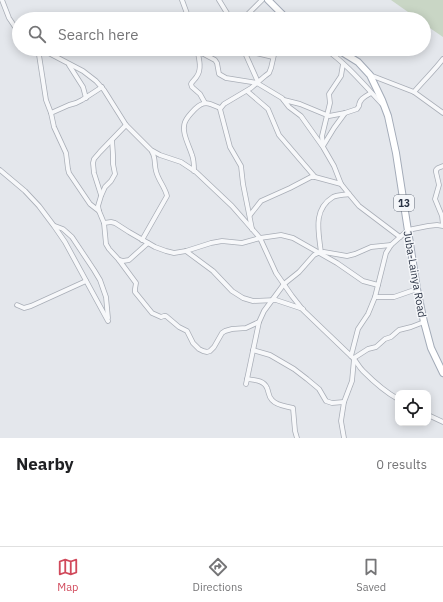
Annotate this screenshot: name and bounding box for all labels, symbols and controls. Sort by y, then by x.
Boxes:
search box [12,12,431,56]
icon: search [26,23,48,45]
text: Search here [58,25,138,44]
road number: 13 [394,195,414,211]
street label: Juba-Lainya Road [400,230,430,318]
map controls [395,390,431,426]
button: locate [395,390,431,426]
text: Nearby [16,453,74,475]
text: 0 results [376,456,427,473]
tab: Map [57,556,79,594]
tab: Directions [193,556,243,594]
tab: Saved [356,556,386,594]

